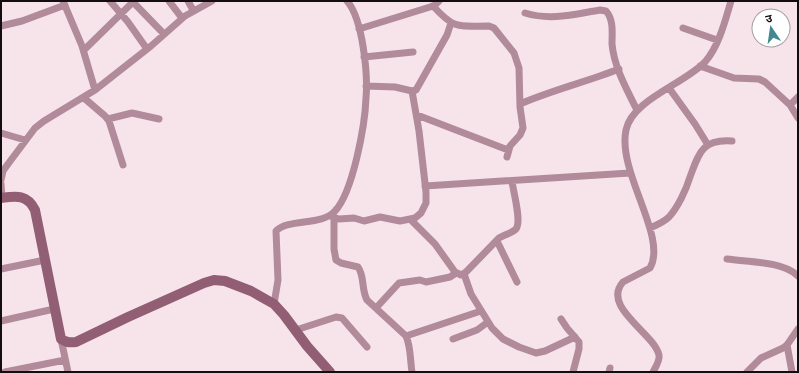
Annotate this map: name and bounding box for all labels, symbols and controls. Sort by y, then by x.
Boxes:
north arrow [751,8,791,48]
text: उ [764,12,774,26]

